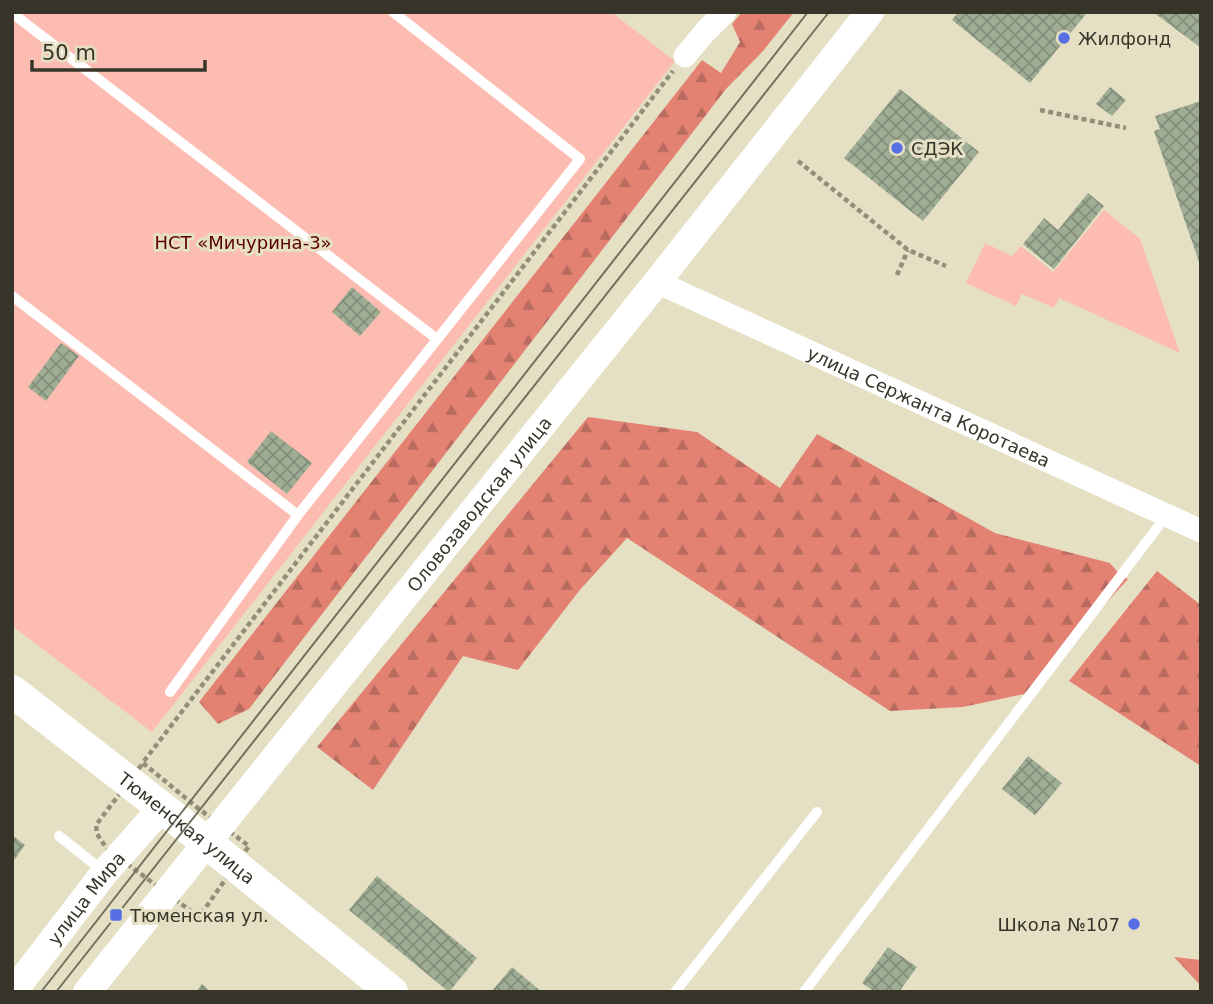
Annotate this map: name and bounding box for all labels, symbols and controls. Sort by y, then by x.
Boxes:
scale bar [32,28,205,72]
place label: Жилфонд [1078,28,1171,49]
marker: Жилфонд [1056,30,1072,46]
text: 50 m [42,41,96,65]
place label: СДЭК [911,138,963,159]
marker: СДЭК [889,140,905,156]
park label: НСТ «Мичурина-3» [154,232,332,253]
street label: улица Сержанта Коротаева [804,342,1054,471]
street label: Оловозаводская улица [402,412,555,596]
street label: Тюменская улица [114,767,259,888]
street label: улица Мира [43,847,129,949]
place label: Тюменская ул. [129,905,269,926]
marker: Тюменская ул. [108,907,124,923]
place label: Школа №107 [998,914,1120,935]
marker: Школа №107 [1126,916,1142,932]

